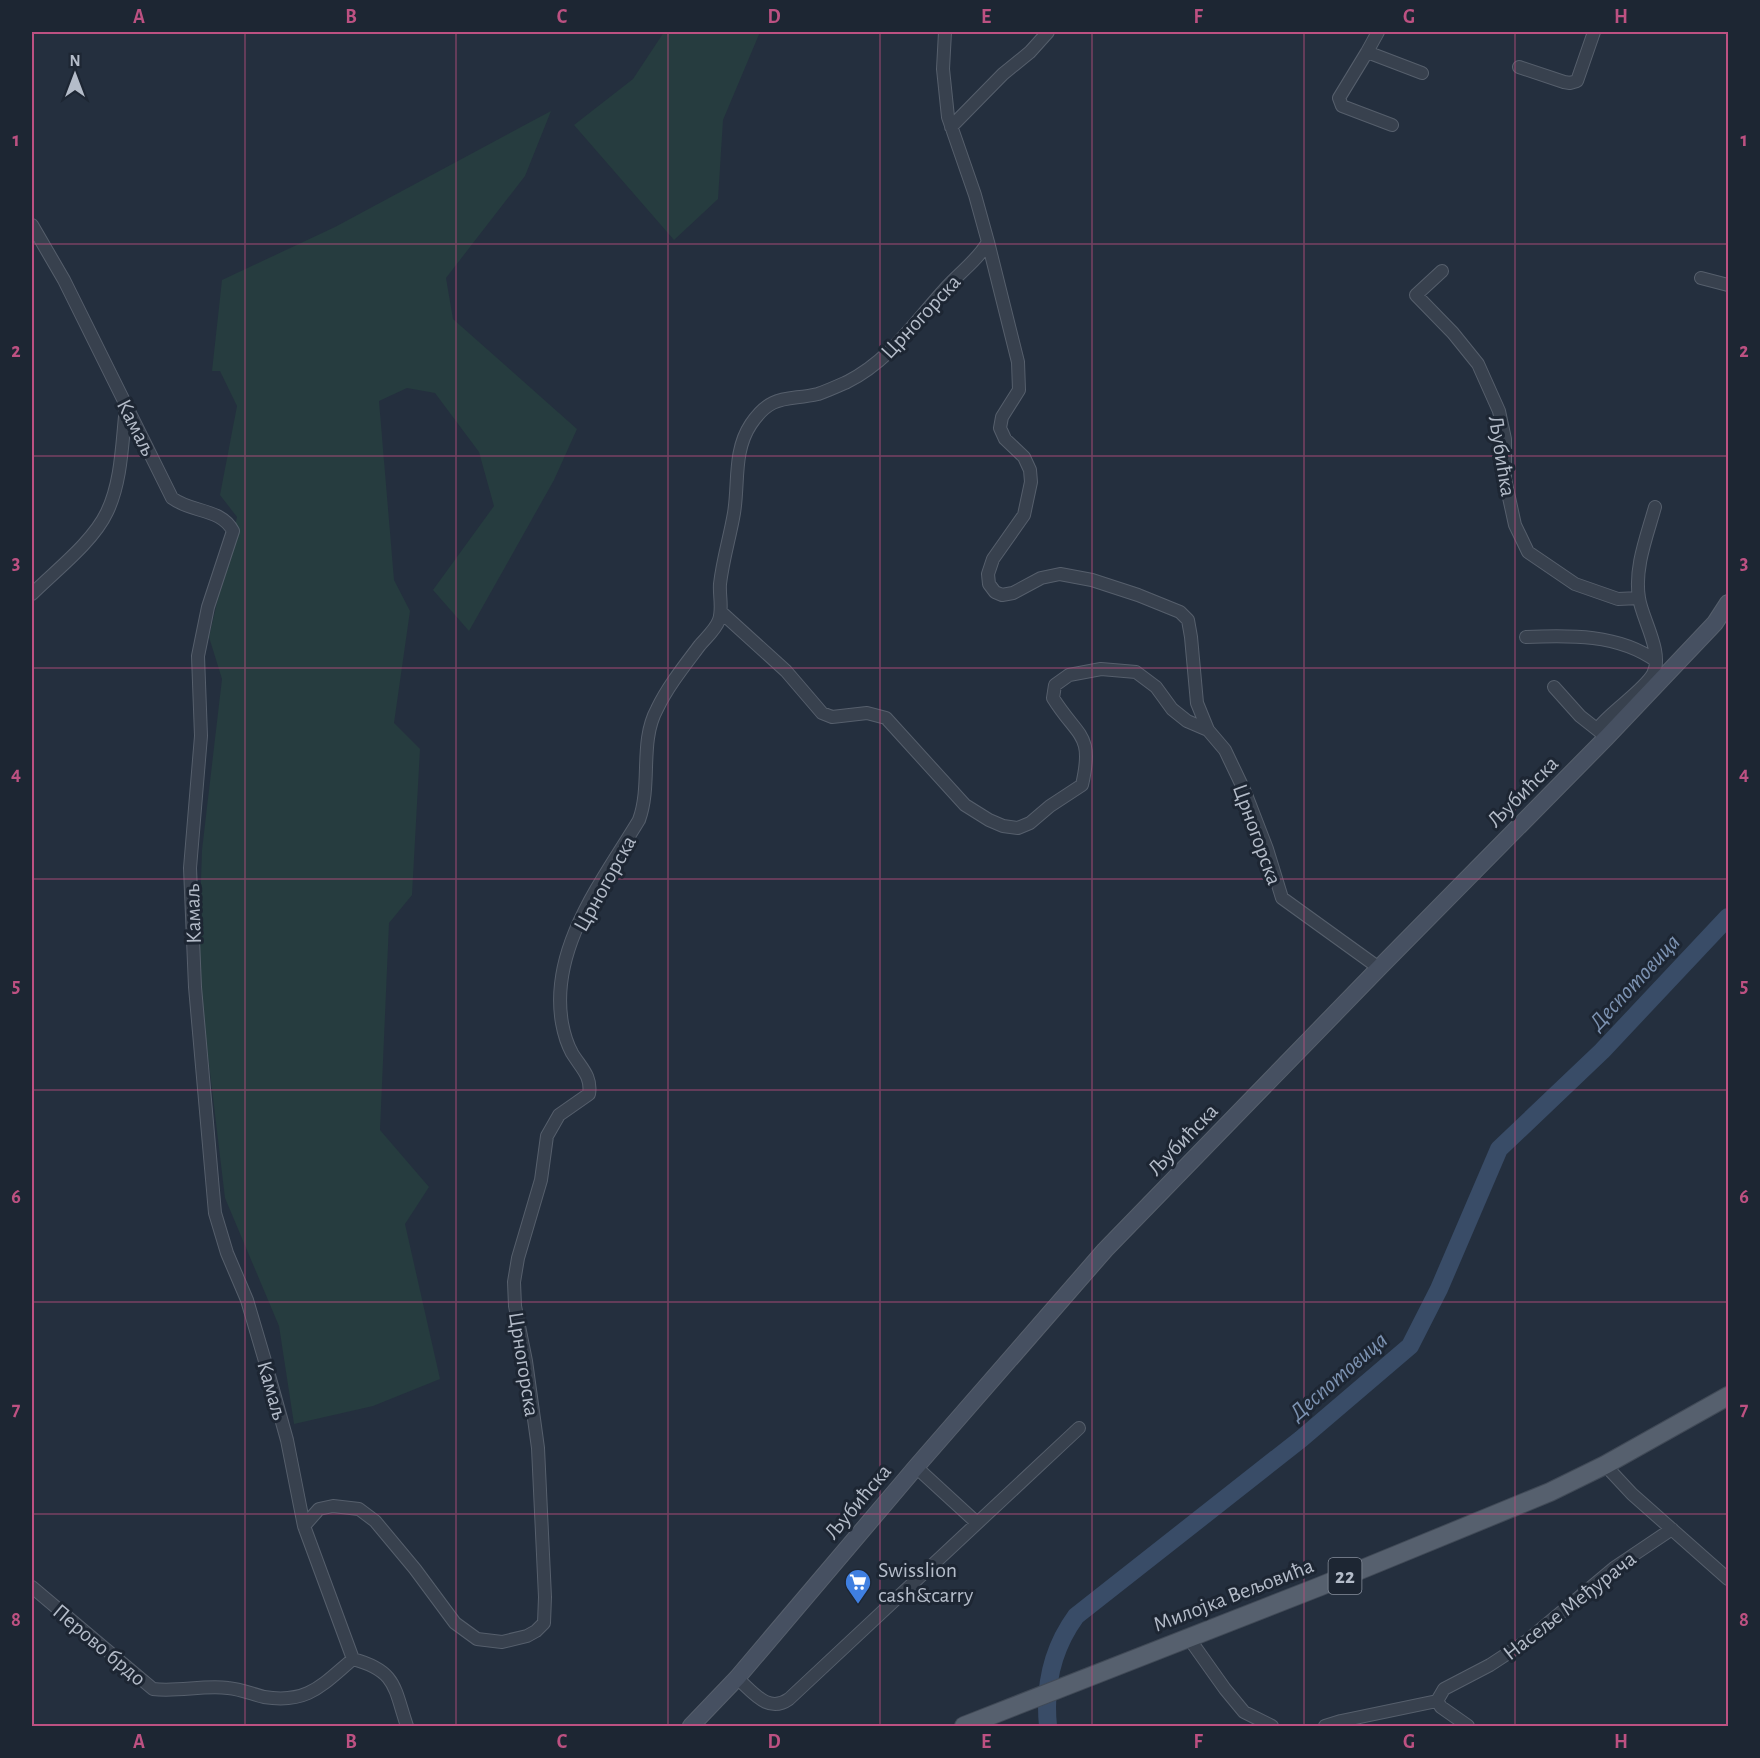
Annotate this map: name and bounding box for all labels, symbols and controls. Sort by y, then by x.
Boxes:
text: A [133,7,145,27]
text: B [345,7,357,27]
text: C [557,7,568,27]
text: D [767,7,781,27]
text: E [981,7,991,27]
text: F [1193,7,1203,27]
text: G [1403,7,1415,27]
text: H [1614,7,1628,27]
north arrow [45,45,105,105]
text: N [69,53,81,69]
text: 1 [12,130,20,150]
text: 1 [1740,130,1748,150]
street label: Црногорска [877,270,965,363]
text: 2 [11,341,21,361]
text: 2 [1739,341,1749,361]
street label: Камаљ [113,396,160,459]
street label: Љубићка [1485,414,1519,498]
text: 3 [12,553,20,573]
text: 3 [1740,553,1748,573]
street label: Љубићска [1483,752,1562,831]
text: 4 [11,764,21,784]
text: 4 [1739,764,1749,784]
street label: Црногорска [1229,781,1285,888]
street label: Црногорска [570,832,640,935]
street label: Камаљ [181,883,205,944]
water label: Деспотовица [1584,930,1685,1036]
text: 5 [12,976,20,996]
text: 5 [1740,976,1748,996]
street label: Љубићска [1143,1100,1222,1180]
text: 6 [11,1187,21,1207]
text: 6 [1739,1187,1749,1207]
street label: Црногорска [505,1310,543,1418]
water label: Деспотовица [1284,1328,1392,1426]
street label: Камаљ [253,1358,291,1422]
text: 7 [12,1399,21,1419]
text: 7 [1740,1399,1749,1419]
street label: Љубићска [820,1460,895,1543]
street label: Насеље Међурача [1499,1547,1640,1664]
street label: Милојка Вељовића [1150,1554,1317,1636]
road number: 22 [1328,1558,1362,1594]
place label: Swisslion cash&carry [878,1559,974,1606]
supermarket icon: Swisslion cash&carry [843,1567,873,1605]
street label: Перово брдо [49,1600,150,1690]
text: 8 [11,1610,21,1630]
text: 8 [1739,1610,1749,1630]
text: A [133,1732,145,1752]
text: B [345,1732,357,1752]
text: C [557,1732,568,1752]
text: D [767,1732,781,1752]
text: E [981,1732,991,1752]
text: F [1193,1732,1203,1752]
text: G [1403,1732,1415,1752]
text: H [1614,1732,1628,1752]

